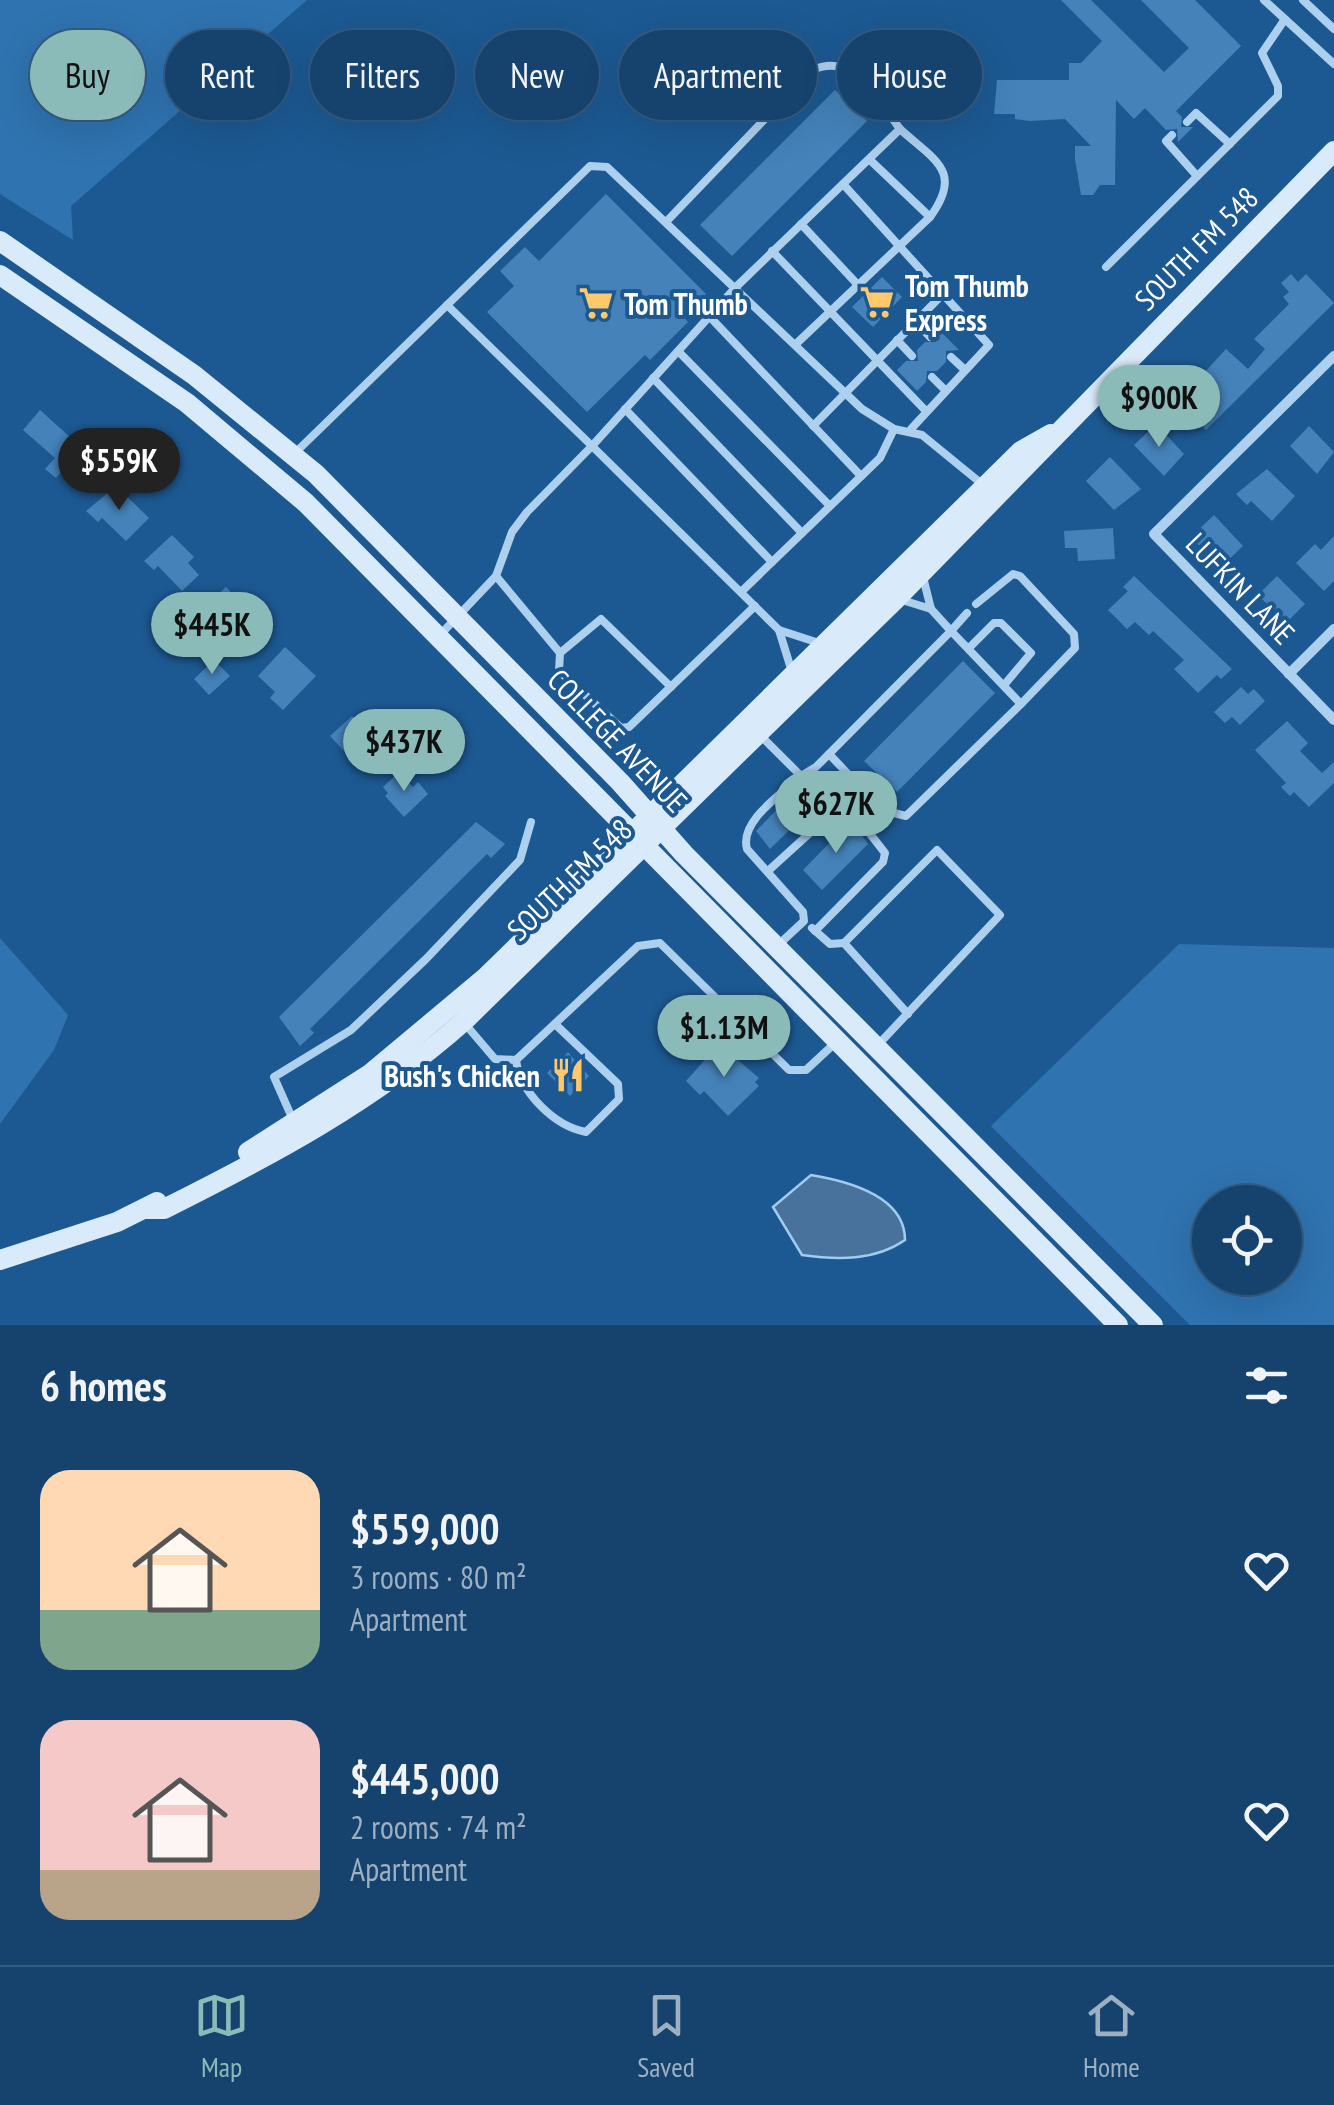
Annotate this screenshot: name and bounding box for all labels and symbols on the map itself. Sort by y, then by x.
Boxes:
street label: SOUTH FM 548 [1126,178,1266,318]
place label: Tom Thumb Express [905,266,1029,339]
supermarket icon: Tom Thumb Express [858,283,896,321]
supermarket icon: Tom Thumb [577,284,615,322]
place label: Tom Thumb [624,284,748,323]
pin: $900K [1089,365,1229,450]
pin: $559K [49,428,189,513]
street label: LUFKIN LANE [1178,524,1304,652]
pin: $445K [142,592,282,677]
street label: COLLEGE AVENUE [540,660,696,820]
pin: $437K [334,709,474,794]
pin: $627K [766,771,906,856]
street label: SOUTH FM 548 [498,810,640,948]
pin: $1.13M [643,995,805,1080]
place label: Bush's Chicken [384,1056,540,1095]
restaurant icon: Bush's Chicken [549,1056,587,1094]

